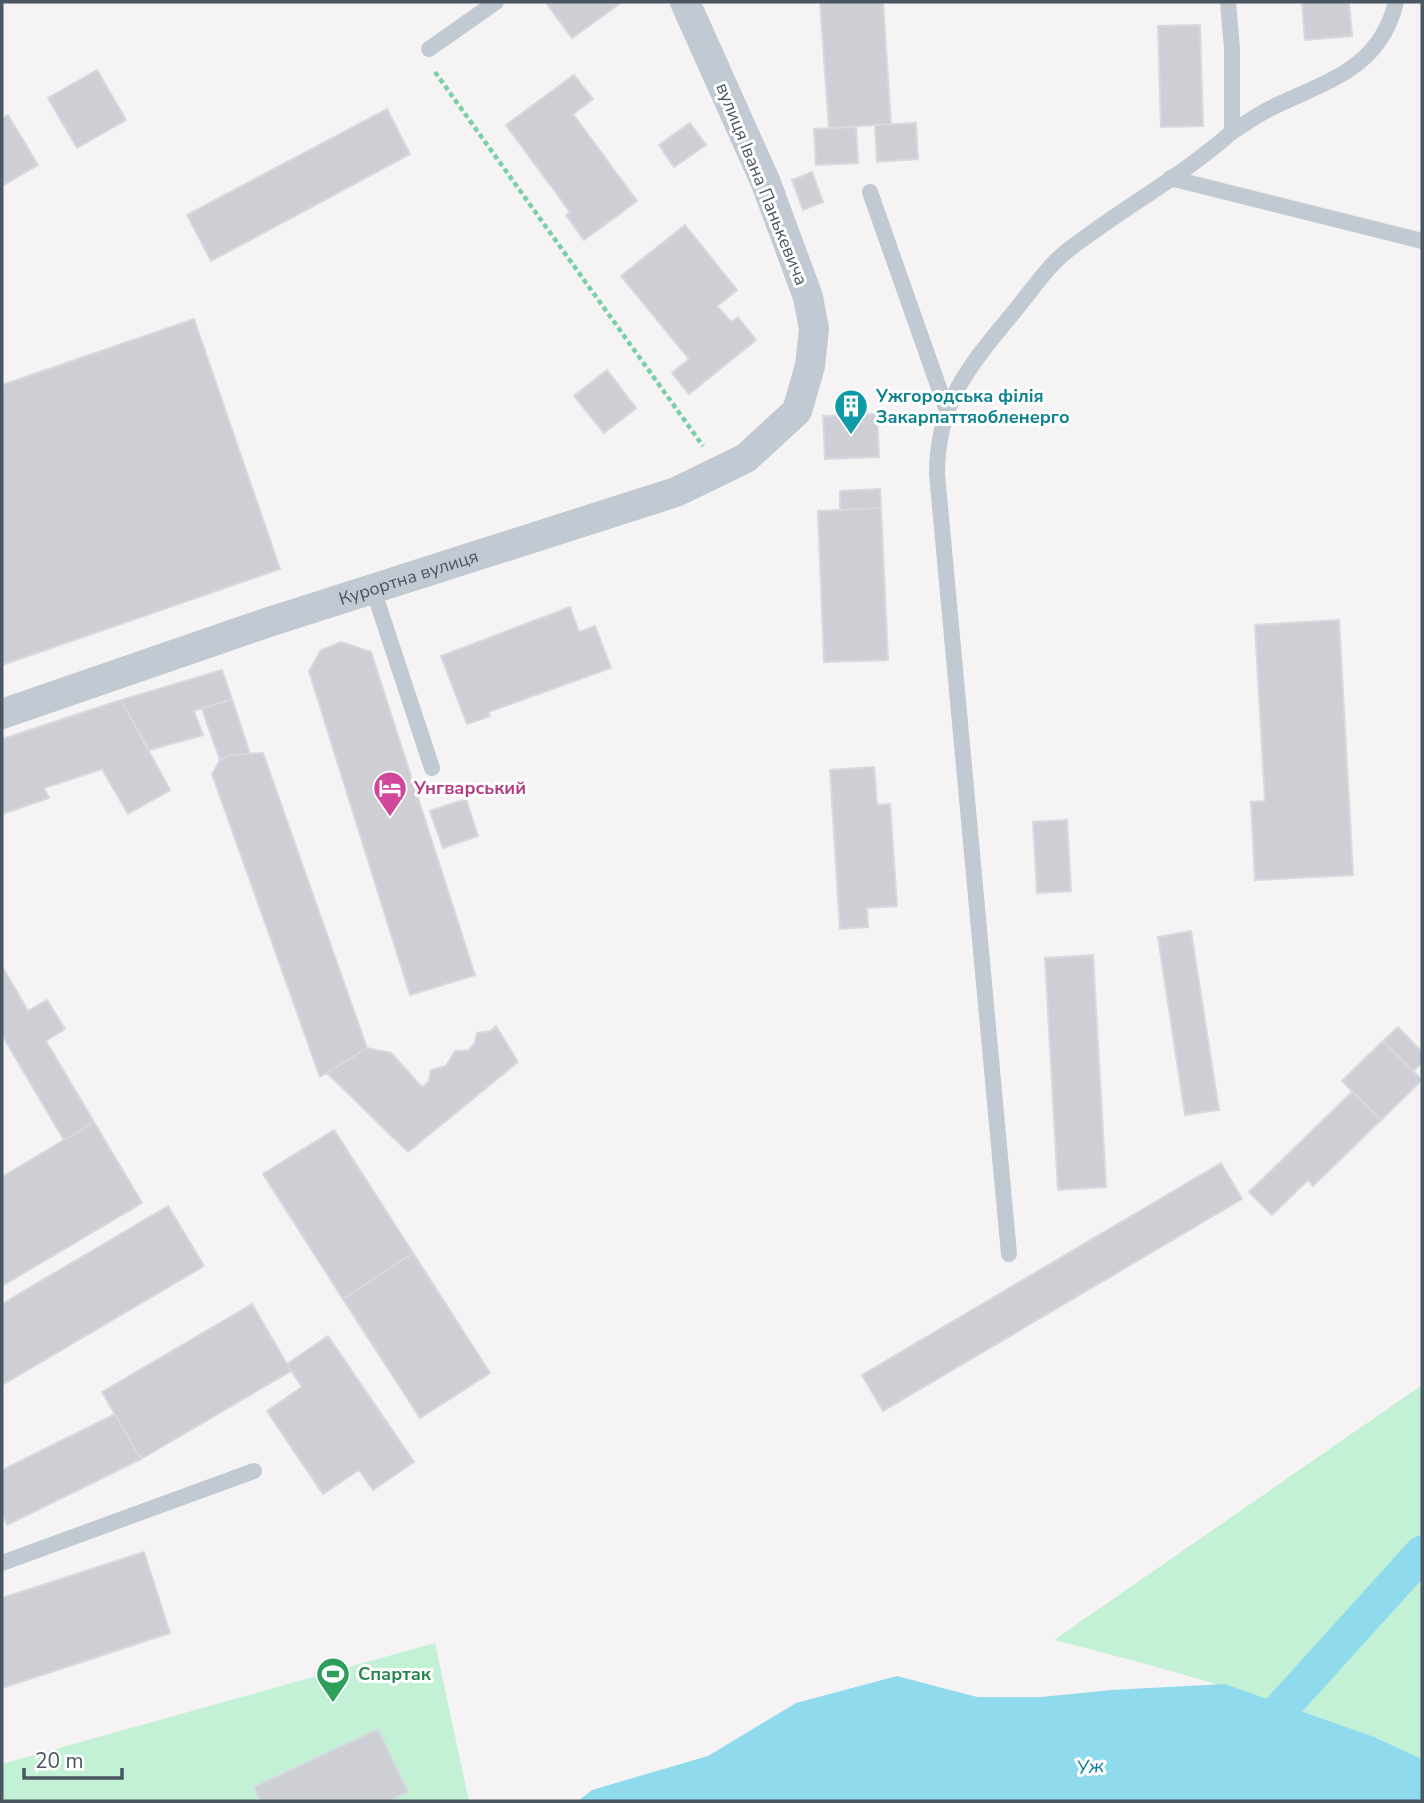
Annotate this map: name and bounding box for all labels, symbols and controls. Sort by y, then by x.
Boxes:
street label: вулиця Івана Панькевича [710,79,814,289]
place label: Ужгородська філія Закарпаттяобленерго [875,384,1070,429]
building icon: Ужгородська філія Закарпаттяобленерго [832,387,870,436]
street label: Курортна вулиця [336,544,481,611]
hotel icon: Унгварський [371,769,409,818]
place label: Унгварський [413,776,526,800]
sports icon: Спартак [314,1655,352,1704]
place label: Спартак [358,1662,432,1686]
scale bar [24,1736,122,1780]
text: 20 m [35,1747,84,1775]
water label: Уж [1076,1753,1106,1781]

